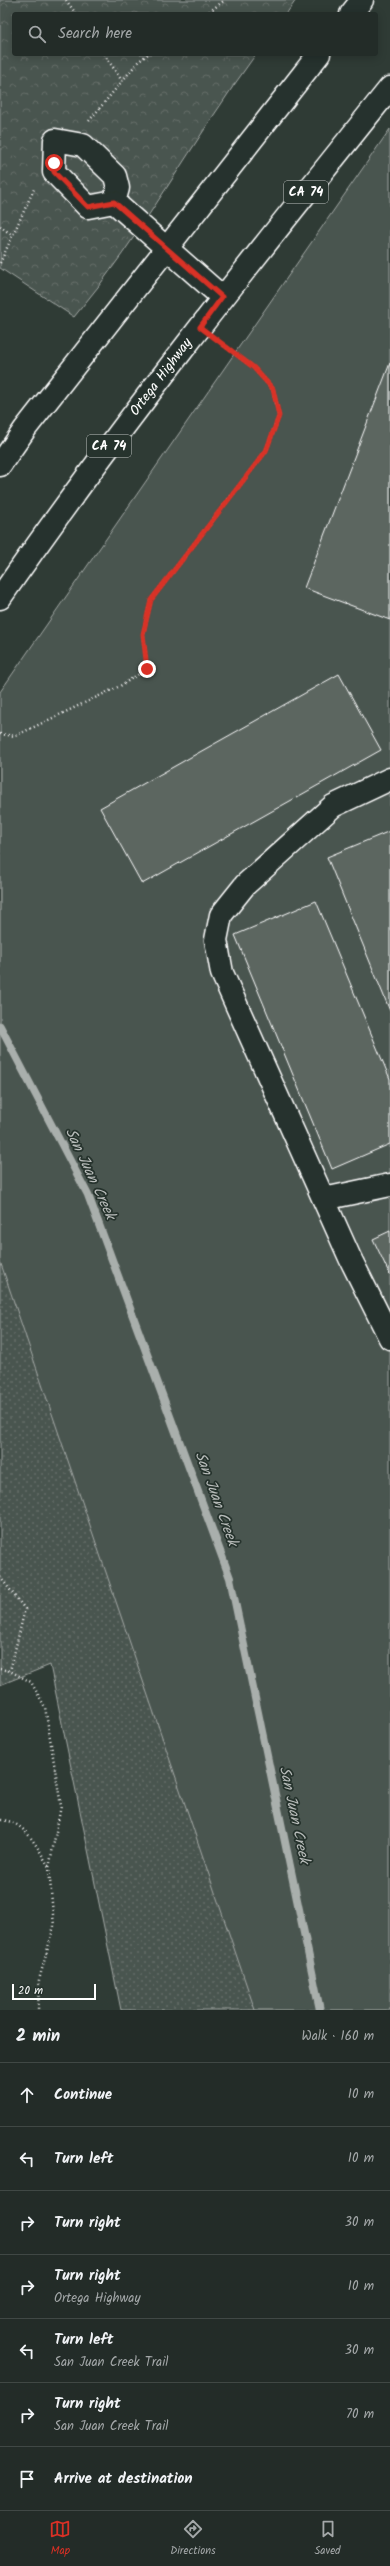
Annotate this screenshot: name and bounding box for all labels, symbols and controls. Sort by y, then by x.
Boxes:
search box [12,12,378,56]
text: Search here [58,22,132,46]
icon: search [26,23,48,45]
route start [45,154,63,172]
road number: CA 74 [284,181,328,203]
street label: Ortega Highway [124,333,198,421]
road number: CA 74 [87,435,131,457]
route end [138,660,156,678]
water label: San Juan Creek [58,1124,123,1226]
water label: San Juan Creek [188,1448,245,1551]
water label: San Juan Creek [272,1764,316,1868]
scale bar [12,1982,96,2001]
text: 20 m [18,1982,43,2000]
text: 2 min [16,2023,60,2050]
text: Walk · 160 m [302,2026,374,2047]
text: Continue [54,2083,112,2107]
icon: ahead [16,2084,38,2106]
text: 10 m [348,2084,374,2105]
text: Turn left [54,2147,114,2171]
icon: left [16,2148,38,2170]
text: 10 m [348,2148,374,2169]
text: Turn right [54,2211,121,2235]
icon: right [16,2212,38,2234]
text: 30 m [345,2212,374,2233]
text: Turn right [54,2264,121,2288]
icon: right [16,2276,38,2298]
text: 10 m [348,2276,374,2297]
text: Ortega Highway [54,2288,141,2309]
text: Turn left [54,2328,114,2352]
icon: left [16,2340,38,2362]
text: 30 m [345,2340,374,2361]
text: San Juan Creek Trail [54,2352,168,2373]
text: Turn right [54,2392,121,2416]
icon: right [16,2404,38,2426]
text: 70 m [346,2404,374,2425]
text: San Juan Creek Trail [54,2416,168,2437]
text: Arrive at destination [54,2467,193,2491]
icon: arrive [16,2468,38,2490]
tab: Map [49,2518,71,2560]
tab: Directions [170,2518,216,2560]
tab: Saved [315,2518,341,2560]

